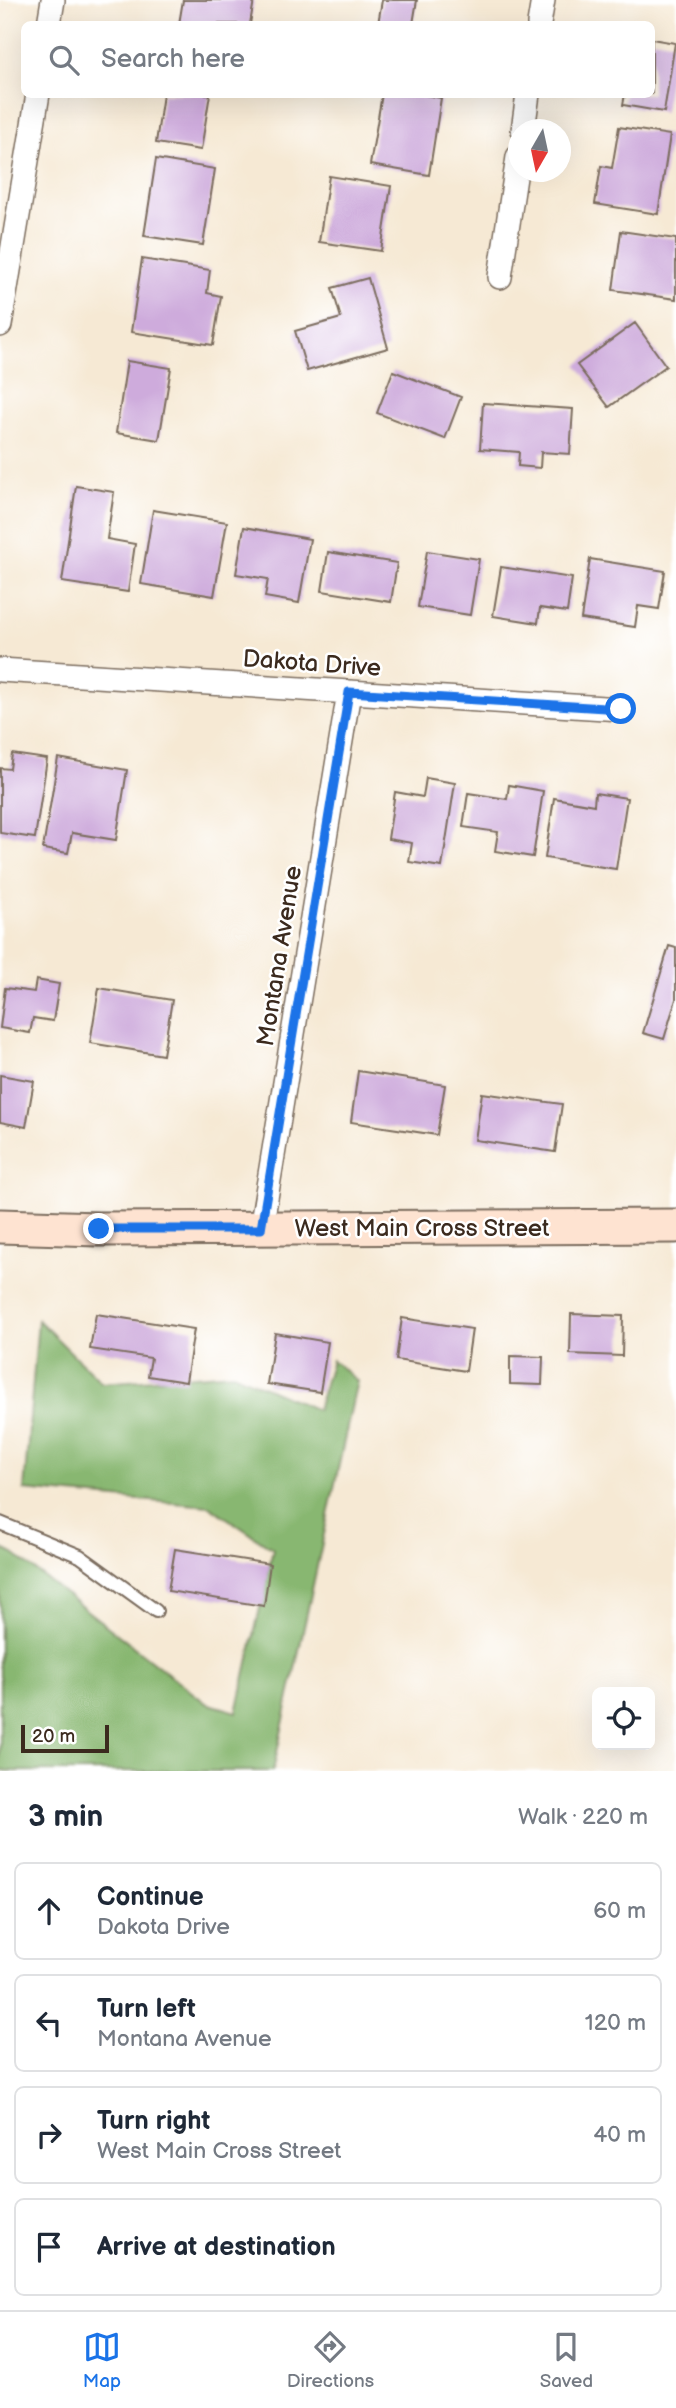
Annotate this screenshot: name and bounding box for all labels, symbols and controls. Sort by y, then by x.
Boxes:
search box [21,21,655,98]
icon: search [45,41,83,79]
text: Search here [101,44,245,75]
north arrow [508,119,571,182]
street label: Dakota Drive [242,644,382,683]
route start [605,693,636,724]
street label: Montana Avenue [251,864,308,1048]
route end [83,1213,114,1244]
street label: West Main Cross Street [295,1214,550,1243]
map controls [592,1687,655,1750]
button: locate [592,1687,655,1750]
scale bar [21,1722,108,1754]
text: 20 m [32,1725,75,1748]
text: 3 min [28,1799,103,1835]
text: Walk · 220 m [518,1803,648,1831]
text: Continue [97,1882,204,1913]
icon: ahead [30,1892,68,1930]
text: 60 m [593,1897,646,1925]
text: Dakota Drive [97,1913,230,1941]
text: Turn left [97,1994,196,2025]
icon: left [30,2004,68,2042]
text: 120 m [585,2009,646,2037]
text: Montana Avenue [97,2025,272,2053]
text: Turn right [97,2106,210,2137]
icon: right [30,2116,68,2154]
text: 40 m [593,2121,646,2149]
text: West Main Cross Street [97,2137,341,2165]
icon: arrive [30,2228,68,2266]
text: Arrive at destination [97,2232,336,2263]
tab: Map [83,2328,121,2393]
tab: Directions [287,2328,374,2393]
tab: Saved [540,2328,593,2393]

